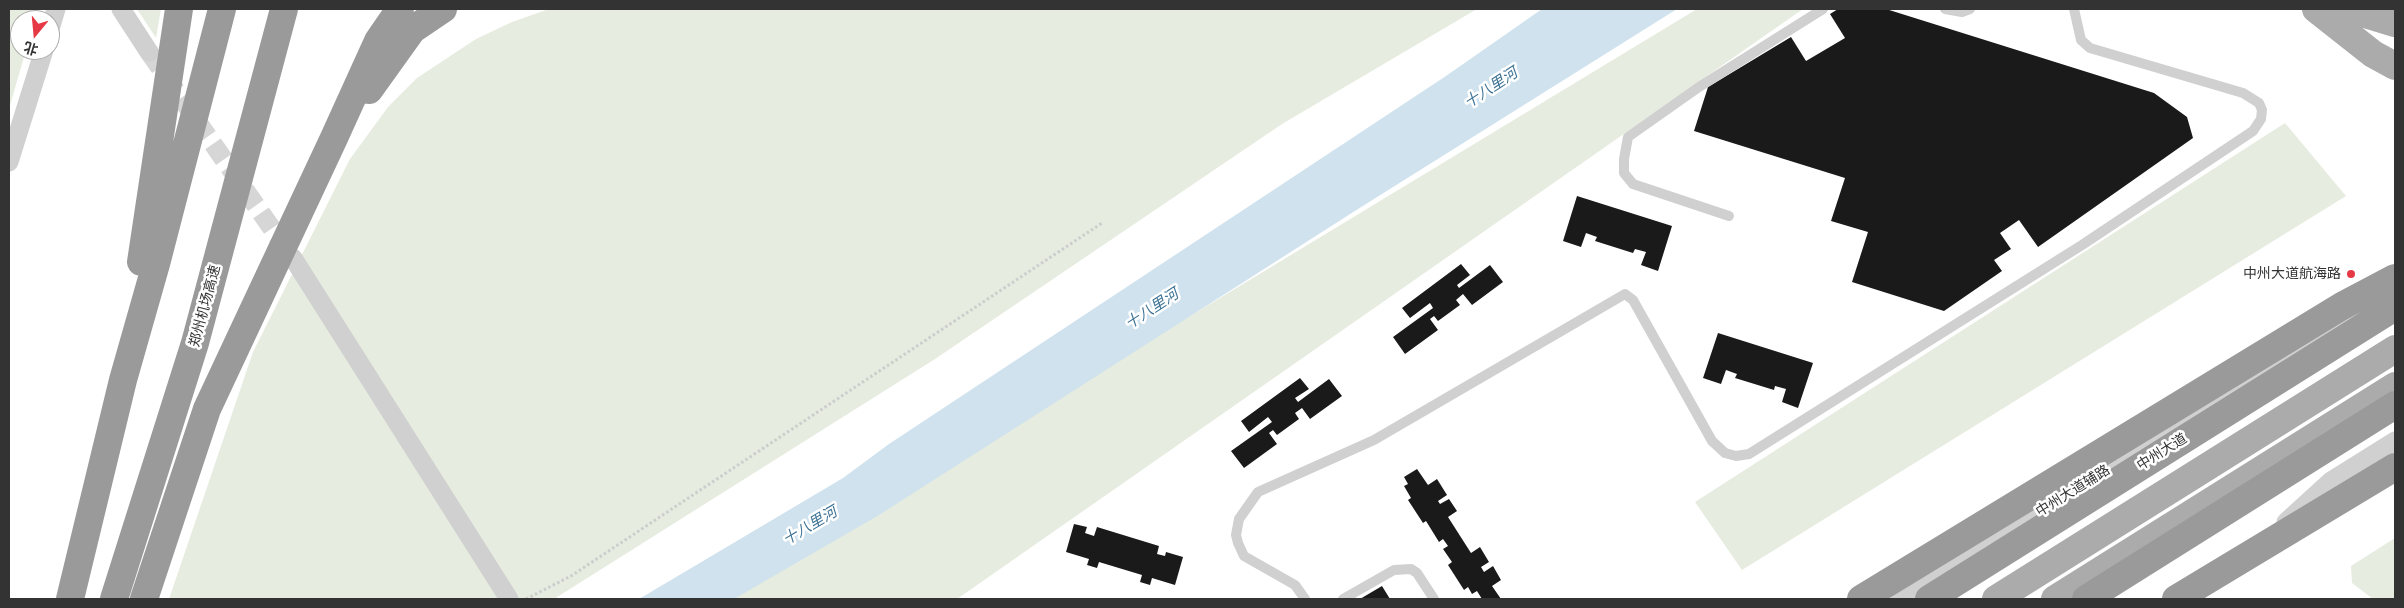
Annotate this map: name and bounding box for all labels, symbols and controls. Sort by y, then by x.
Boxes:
north arrow [10,10,60,60]
text: 北 [22,39,40,59]
water label: 十八里河 [1461,64,1521,112]
street label: 郑州机场高速 [186,263,224,349]
place label: 中州大道航海路 [2243,266,2341,282]
marker: 中州大道航海路 [2345,268,2357,280]
water label: 十八里河 [1122,285,1182,333]
street label: 中州大道 [2134,430,2190,474]
street label: 中州大道辅路 [2033,462,2113,520]
water label: 十八里河 [780,503,840,549]

